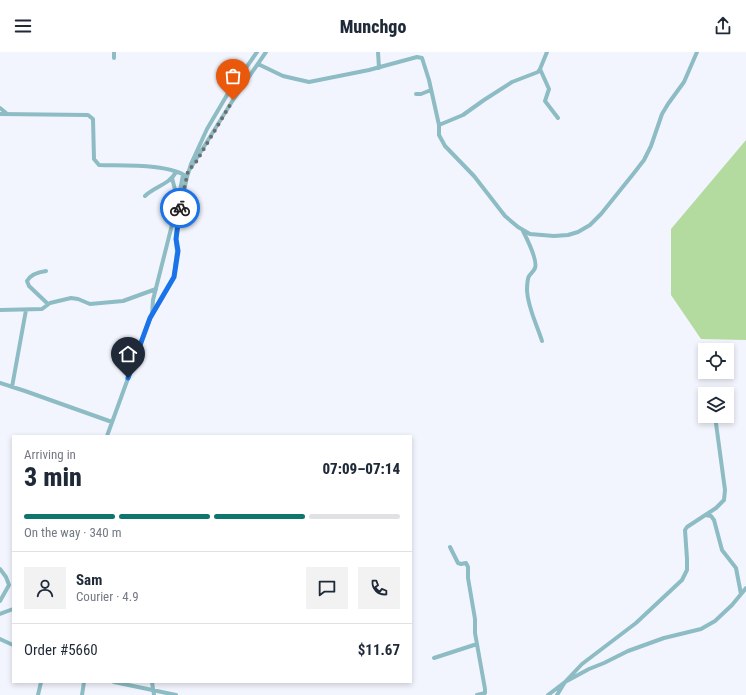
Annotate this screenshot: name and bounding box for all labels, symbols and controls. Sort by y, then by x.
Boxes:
icon: menu [12,15,34,37]
icon: share [712,15,734,37]
text: Munchgo [340,16,406,37]
pin [216,59,250,100]
icon: bag [222,65,244,87]
courier [160,188,200,228]
icon: bike [169,197,191,219]
pin [111,337,145,378]
icon: home [117,343,139,365]
map controls [698,343,734,423]
button: locate [698,343,734,379]
button: layers [698,387,734,423]
text: Arriving in [24,447,76,462]
text: 07:09–07:14 [322,460,400,478]
text: 3 min [24,462,82,492]
text: On the way · 340 m [24,525,121,540]
button: person [24,567,66,609]
button: chat [306,567,348,609]
button: phone [358,567,400,609]
text: Sam [76,571,102,589]
text: Courier · 4.9 [76,589,139,604]
text: Order #5660 [24,641,98,659]
text: $11.67 [358,641,400,659]

